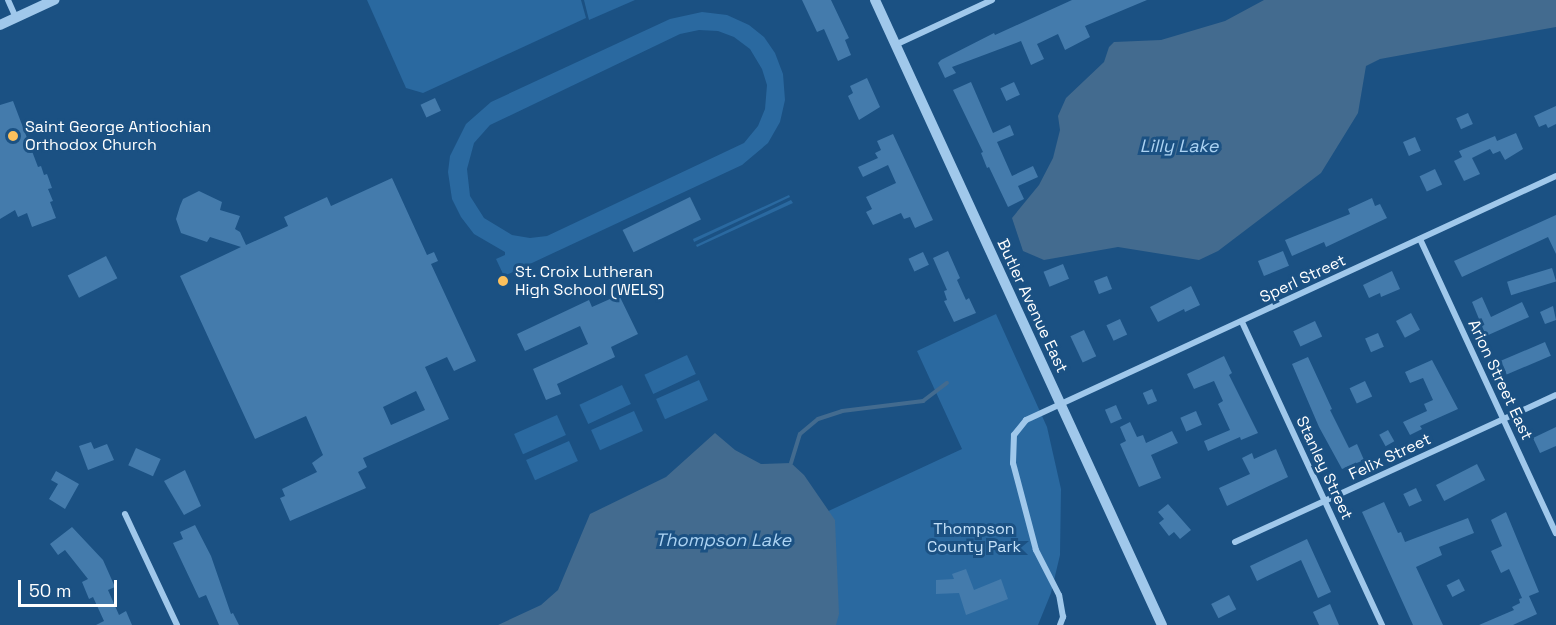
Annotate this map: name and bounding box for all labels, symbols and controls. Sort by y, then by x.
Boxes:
place label: Saint George Antiochian Orthodox Church [25,117,212,155]
marker: Saint George Antiochian Orthodox Church [6,129,20,143]
water label: Lilly Lake [1140,135,1218,157]
street label: Butler Avenue East [993,236,1071,376]
street label: Sperl Street [1257,251,1349,307]
place label: St. Croix Lutheran High School (WELS) [515,262,664,300]
marker: St. Croix Lutheran High School (WELS) [496,274,510,288]
street label: Arion Street East [1464,317,1536,443]
street label: Stanley Street [1292,413,1356,523]
street label: Felix Street [1346,430,1434,484]
park label: Thompson County Park [927,519,1021,557]
water label: Thompson Lake [655,529,791,551]
scale bar [21,568,120,606]
text: 50 m [29,579,71,602]

